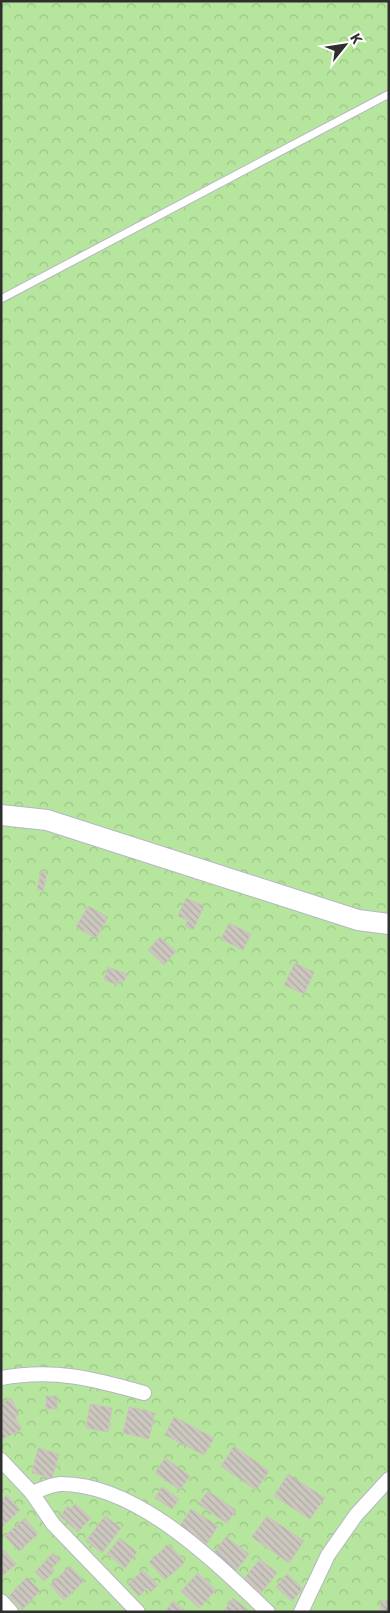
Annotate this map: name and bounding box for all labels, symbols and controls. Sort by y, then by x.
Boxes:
north arrow [320,20,370,70]
text: K [346,29,368,48]

